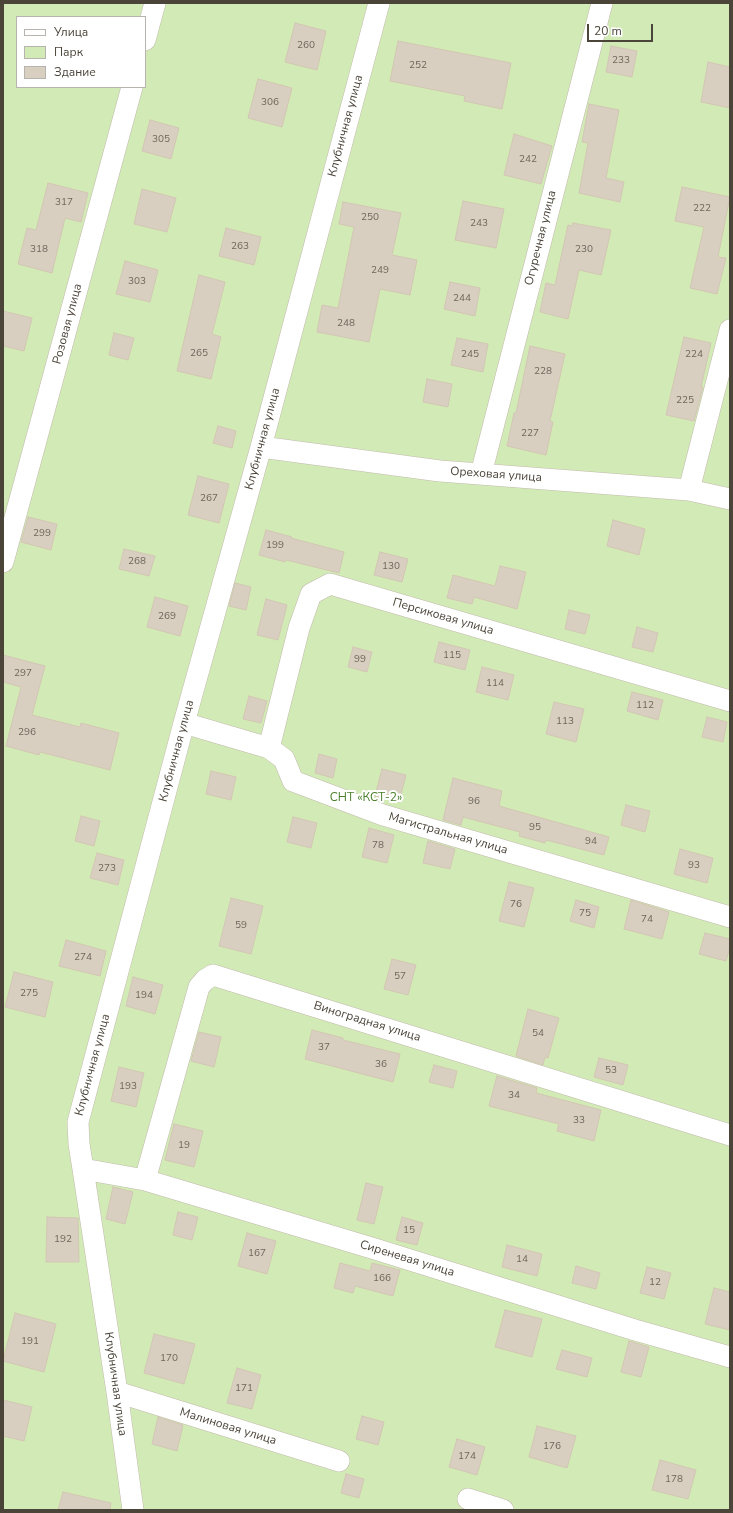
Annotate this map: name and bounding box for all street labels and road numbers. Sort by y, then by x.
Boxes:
street label: Клубничная улица [325,73,367,179]
street label: Огуречная улица [522,189,560,287]
street label: Розовая улица [50,282,86,366]
street label: Клубничная улица [242,386,284,492]
street label: Ореховая улица [450,465,542,485]
street label: Персиковая улица [391,596,495,638]
street label: Клубничная улица [156,698,198,804]
street label: Магистральная улица [387,810,509,858]
street label: Виноградная улица [312,999,422,1045]
street label: Клубничная улица [72,1012,114,1118]
street label: Сиреневая улица [358,1238,456,1280]
street label: Клубничная улица [101,1331,129,1437]
street label: Малиновая улица [178,1405,278,1449]

